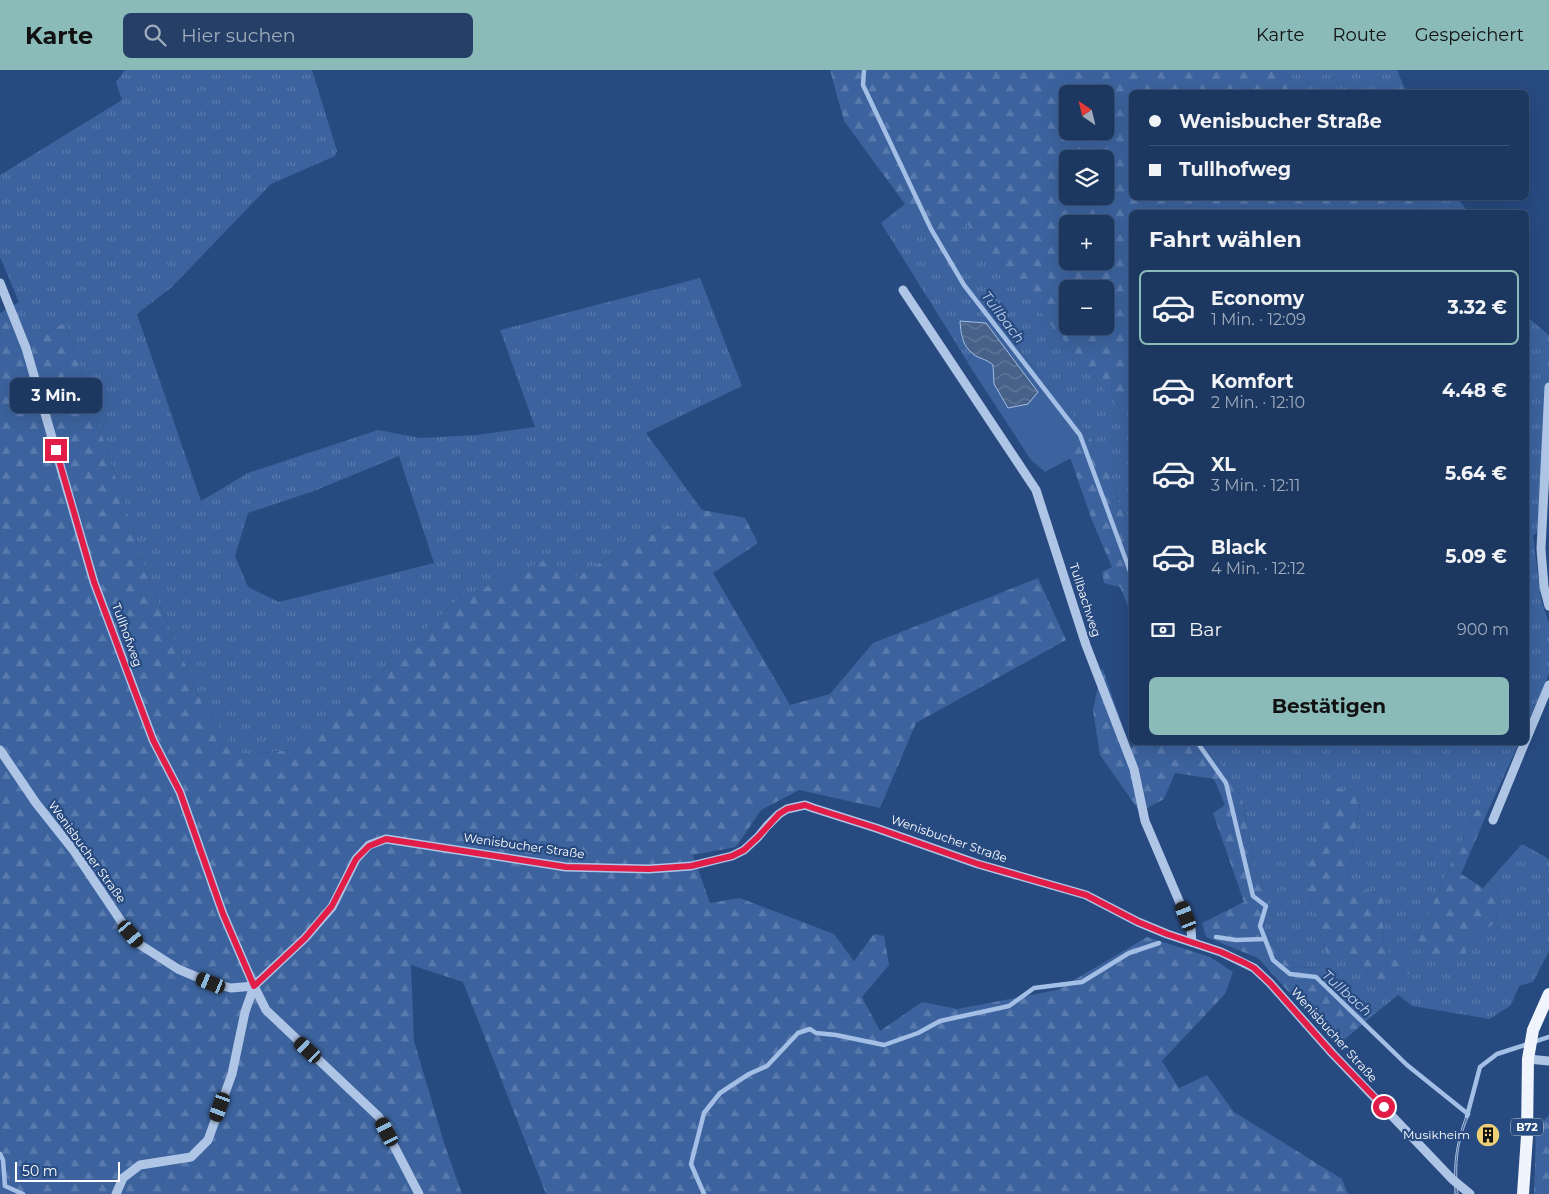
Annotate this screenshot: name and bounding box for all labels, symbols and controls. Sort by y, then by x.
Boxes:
search box [123,13,473,58]
text: Karte [25,21,93,50]
icon: search [141,21,169,49]
text: Hier suchen [181,24,296,47]
text: Karte [1256,24,1304,46]
text: Route [1332,24,1387,46]
text: Gespeichert [1415,24,1524,46]
north arrow [1059,85,1114,140]
map controls [1059,85,1114,335]
text: Wenisbucher Straße [1179,110,1382,133]
button: layers [1059,150,1114,205]
text: Tullhofweg [1179,158,1291,181]
button: + [1059,215,1114,270]
text: Fahrt wählen [1149,226,1302,253]
button: − [1059,280,1114,335]
icon: car [1151,285,1196,330]
water label: Tullbach [977,287,1029,347]
text: Economy [1211,287,1304,310]
text: 3.32 € [1447,296,1507,319]
text: 1 Min. · 12:09 [1211,310,1306,329]
icon: car [1151,368,1196,413]
text: Komfort [1211,370,1293,393]
callout: 3 Min. [10,378,102,412]
text: 4.48 € [1442,379,1507,402]
text: 3 Min. [31,386,81,405]
text: 2 Min. · 12:10 [1211,393,1305,412]
route end [45,439,67,461]
icon: car [1151,451,1196,496]
text: XL [1211,453,1236,476]
text: 5.64 € [1445,462,1507,485]
text: 3 Min. · 12:11 [1211,476,1300,495]
icon: car [1151,534,1196,579]
text: Black [1211,536,1267,559]
text: 5.09 € [1445,545,1507,568]
text: 4 Min. · 12:12 [1211,559,1305,578]
street label: Tullbachweg [1066,561,1104,639]
street label: Tullhofweg [109,601,146,669]
icon: cash [1149,616,1177,644]
text: Bar [1189,618,1222,641]
text: 900 m [1457,620,1509,639]
button: Bestätigen [1149,677,1509,735]
street label: Wenisbucher Straße [45,798,129,906]
street label: Wenisbucher Straße [889,812,1009,866]
street label: Wenisbucher Straße [463,830,586,861]
car [1173,899,1198,933]
car [115,918,146,950]
water label: Tullbach [1318,966,1376,1020]
car [194,970,227,996]
street label: Wenisbucher Straße [1288,984,1381,1085]
car [291,1034,324,1066]
car [207,1090,232,1124]
route start [1373,1096,1395,1118]
car [373,1115,400,1149]
road number: B72 [1511,1118,1543,1136]
building icon: Musikheim [1475,1122,1501,1148]
place label: Musikheim [1403,1127,1470,1142]
scale bar [15,1159,120,1182]
text: 50 m [22,1162,58,1180]

